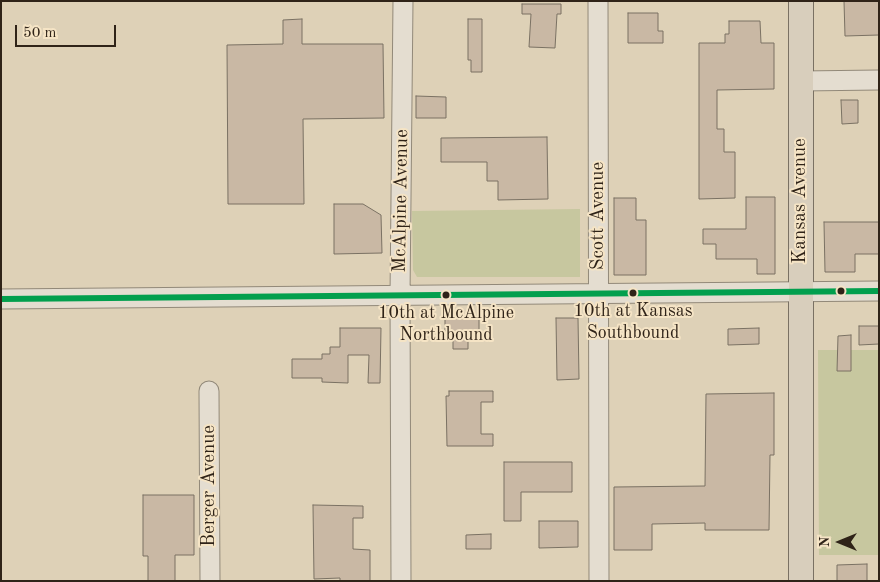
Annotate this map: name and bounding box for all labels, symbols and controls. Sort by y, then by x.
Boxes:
scale bar [18,15,119,47]
text: 50 m [23,26,57,41]
street label: McAlpine Avenue [388,129,414,273]
street label: Kansas Avenue [789,138,811,264]
street label: Scott Avenue [587,162,609,270]
unlabelled marker [836,286,846,296]
marker: 10th at Kansas Southbound [628,288,638,298]
marker: 10th at McAlpine Northbound [441,290,451,300]
place label: 10th at Kansas Southbound [574,300,692,342]
place label: 10th at McAlpine Northbound [378,302,514,344]
street label: Berger Avenue [198,425,220,547]
north arrow [815,517,865,567]
text: N [818,537,832,547]

